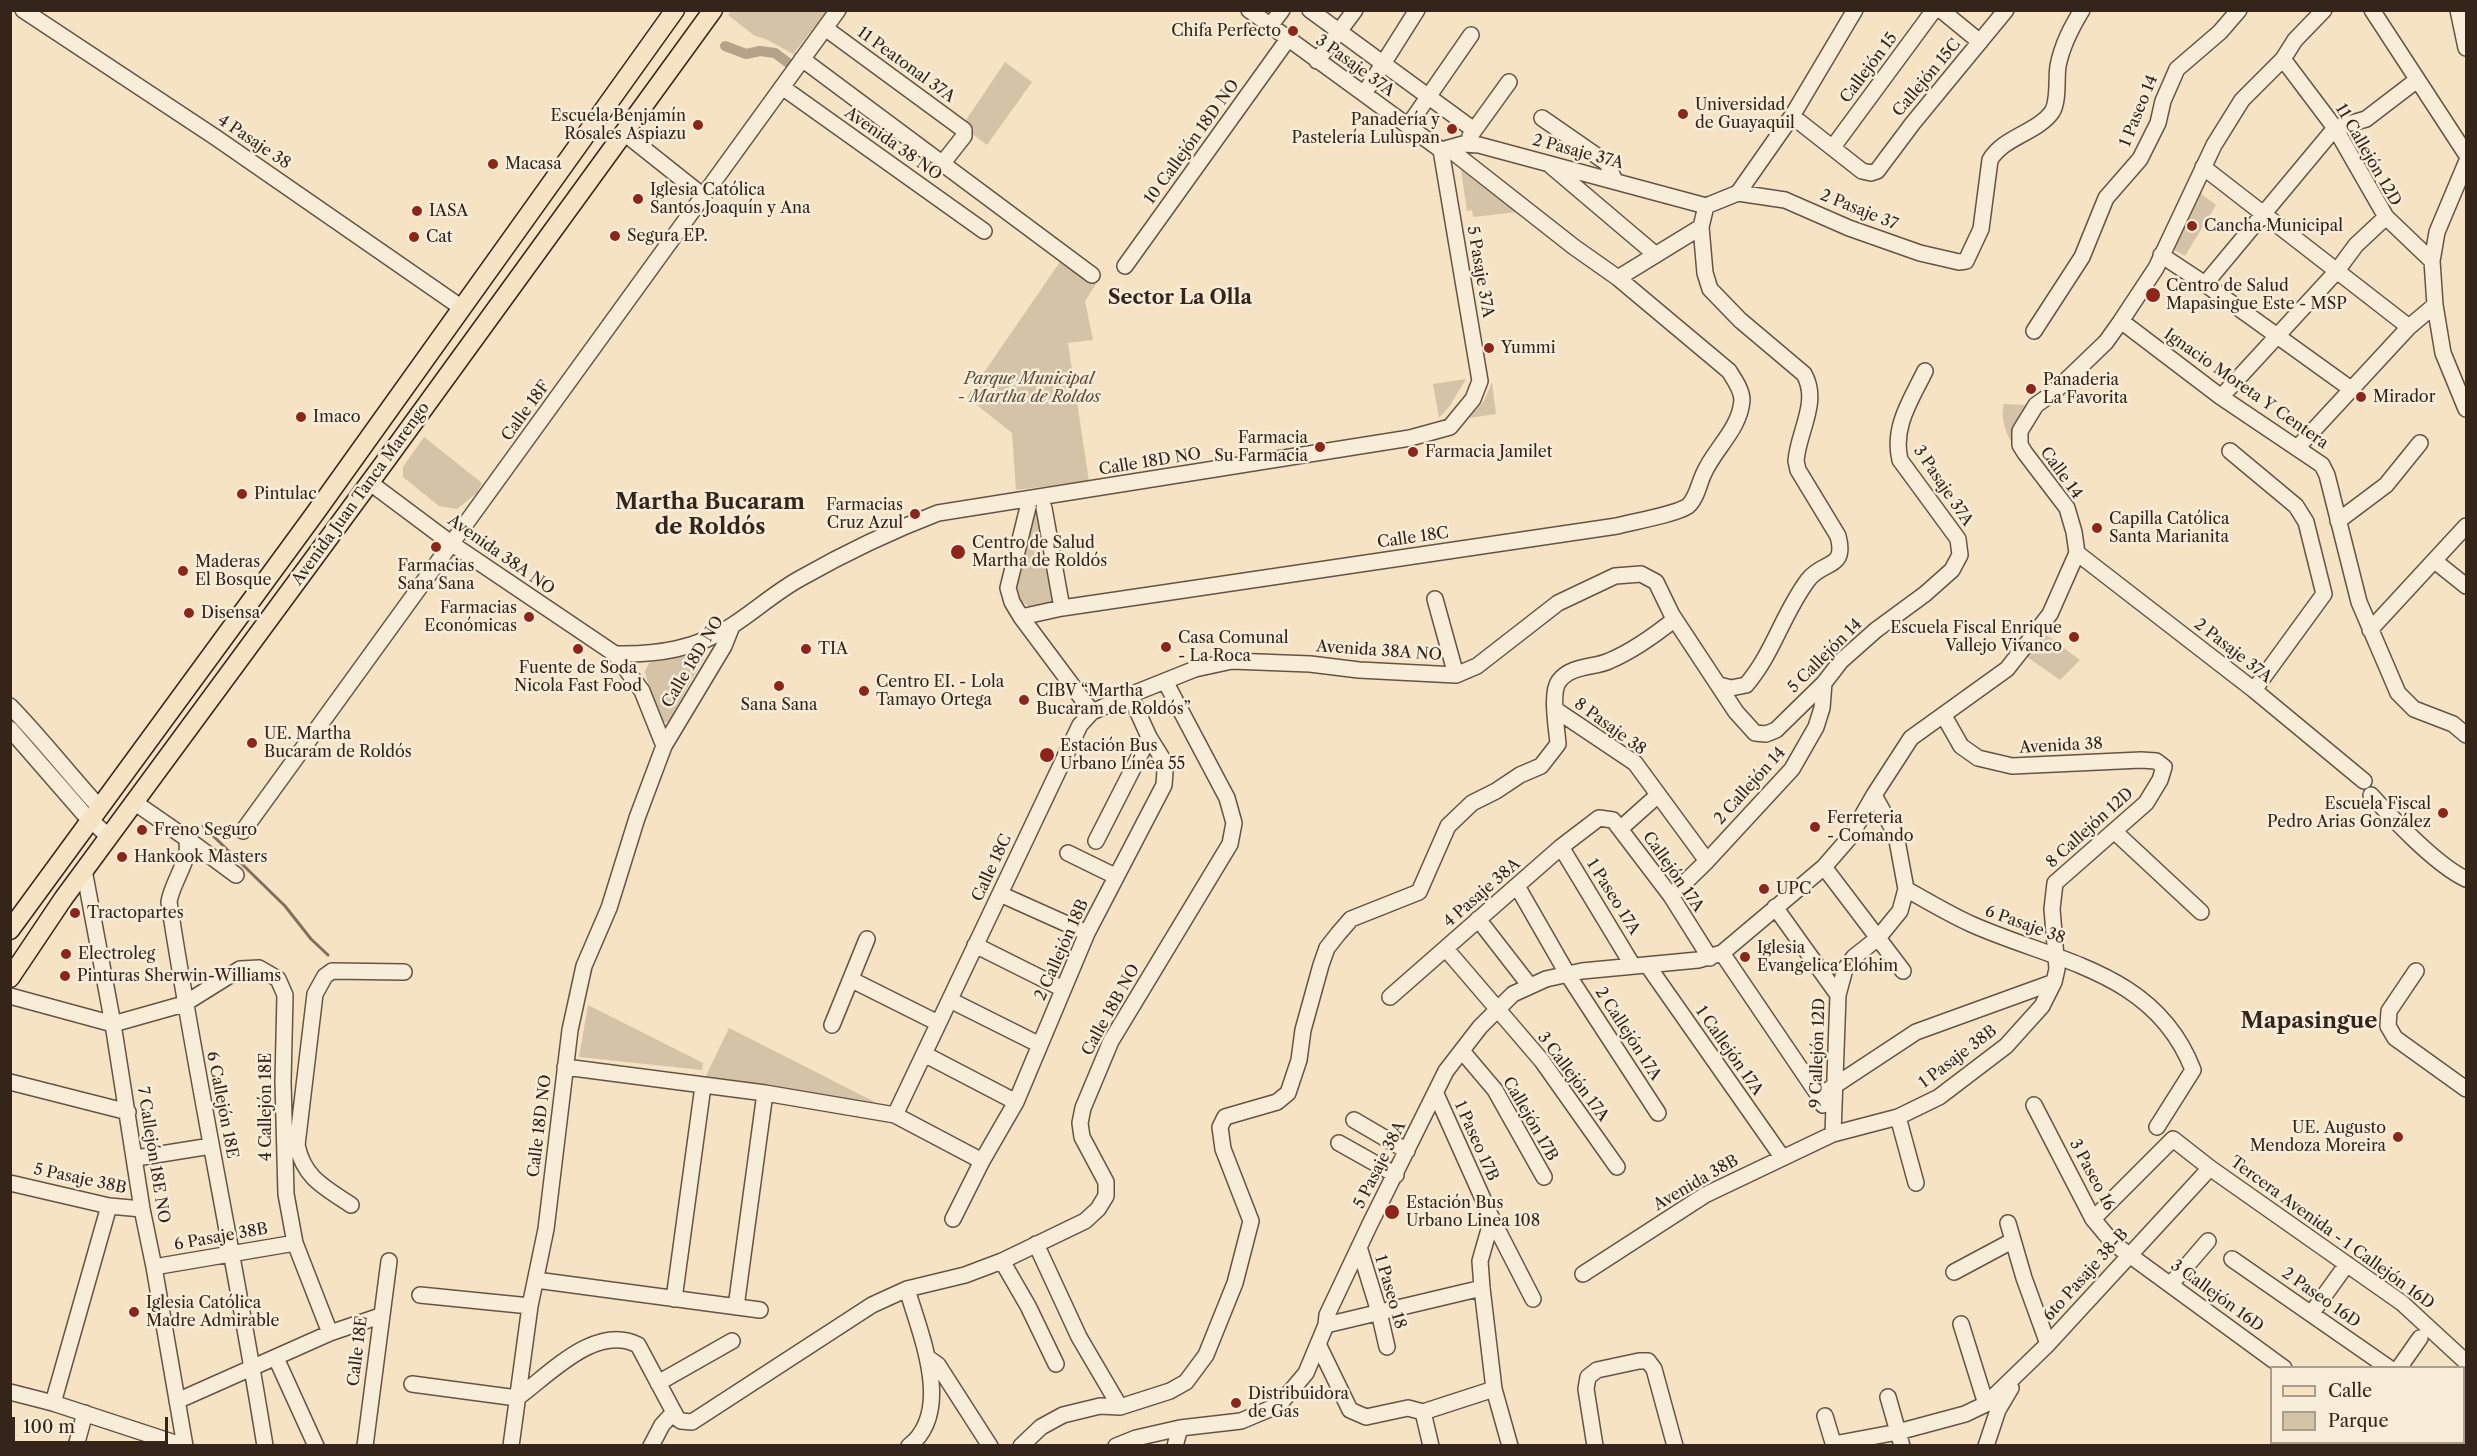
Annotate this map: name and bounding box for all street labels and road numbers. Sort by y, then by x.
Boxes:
street label: 11 Peatonal 37A [853,23,959,107]
street label: Callejón 15 [1836,29,1902,107]
street label: 3 Pasaje 37A [1312,31,1398,101]
street label: Callejón 15C [1889,35,1965,121]
street label: 1 Paseo 14 [2116,72,2162,150]
street label: 10 Callejón 18D NO [1140,76,1244,208]
street label: 11 Callejón 12D [2331,101,2405,209]
street label: Avenida 38 NO [841,103,945,185]
street label: 4 Pasaje 38 [214,111,294,173]
street label: 2 Pasaje 37A [1530,131,1626,173]
street label: 2 Pasaje 37 [1817,186,1901,234]
street label: 5 Pasaje 37A [1462,225,1498,319]
street label: Ignacio Moreta Y Centera [2160,325,2332,453]
street label: Calle 18F [498,377,554,445]
street label: Avenida Juan Tanca Marengo [288,399,434,589]
street label: 3 Pasaje 37A [1909,442,1977,530]
street label: Calle 14 [2036,443,2086,503]
street label: Calle 18D NO [1097,444,1203,480]
street label: Avenida 38A NO [444,511,558,599]
street label: Calle 18C [1376,523,1450,553]
street label: Calle 18D NO [658,613,728,711]
street label: 5 Callejón 14 [1784,615,1866,697]
street label: 2 Pasaje 37A [2190,615,2276,687]
street label: Avenida 38A NO [1315,637,1443,665]
street label: 8 Pasaje 38 [1570,695,1650,759]
street label: Avenida 38 [2019,734,2103,758]
street label: 2 Callejón 14 [1710,743,1790,829]
street label: 8 Callejón 12D [2043,784,2137,872]
street label: Callejón 17A [1638,828,1708,916]
street label: Calle 18C [968,831,1016,905]
street label: 4 Pasaje 38A [1440,854,1524,932]
street label: 1 Paseo 17A [1582,856,1644,938]
street label: 2 Callejón 18B [1031,896,1093,1004]
street label: 6 Pasaje 38 [1982,902,2068,948]
street label: Calle 18B NO [1078,961,1144,1059]
street label: 2 Callejón 17A [1591,984,1665,1084]
street label: 9 Callejón 12D [1806,997,1830,1109]
street label: 1 Callejón 17A [1691,1003,1767,1099]
street label: 1 Pasaje 38B [1915,1022,2001,1092]
street label: 3 Callejón 17A [1533,1029,1613,1125]
street label: 6 Callejón 18E [202,1050,242,1160]
street label: 4 Callejón 18E [256,1053,276,1161]
street label: Calle 18D NO [524,1074,556,1178]
street label: Callejón 17B [1498,1074,1562,1164]
street label: 7 Callejón 18E NO [133,1085,173,1225]
street label: 1 Paseo 17B [1450,1098,1502,1184]
street label: 5 Pasaje 38A [1350,1118,1410,1212]
street label: 3 Paseo 16 [2065,1136,2119,1214]
street label: Avenida 38B [1650,1151,1742,1215]
street label: Tercera Avenida - 1 Callejón 16D [2226,1152,2438,1314]
street label: 5 Pasaje 38B [32,1160,128,1198]
street label: 6 Pasaje 38B [173,1219,269,1255]
street label: 6to Pasaje 38-B [2039,1225,2133,1325]
street label: 1 Paseo 18 [1370,1253,1410,1331]
street label: 3 Callejón 16D [2167,1256,2267,1336]
street label: 2 Paseo 16D [2278,1264,2364,1332]
street label: Calle 18E [344,1315,372,1387]

